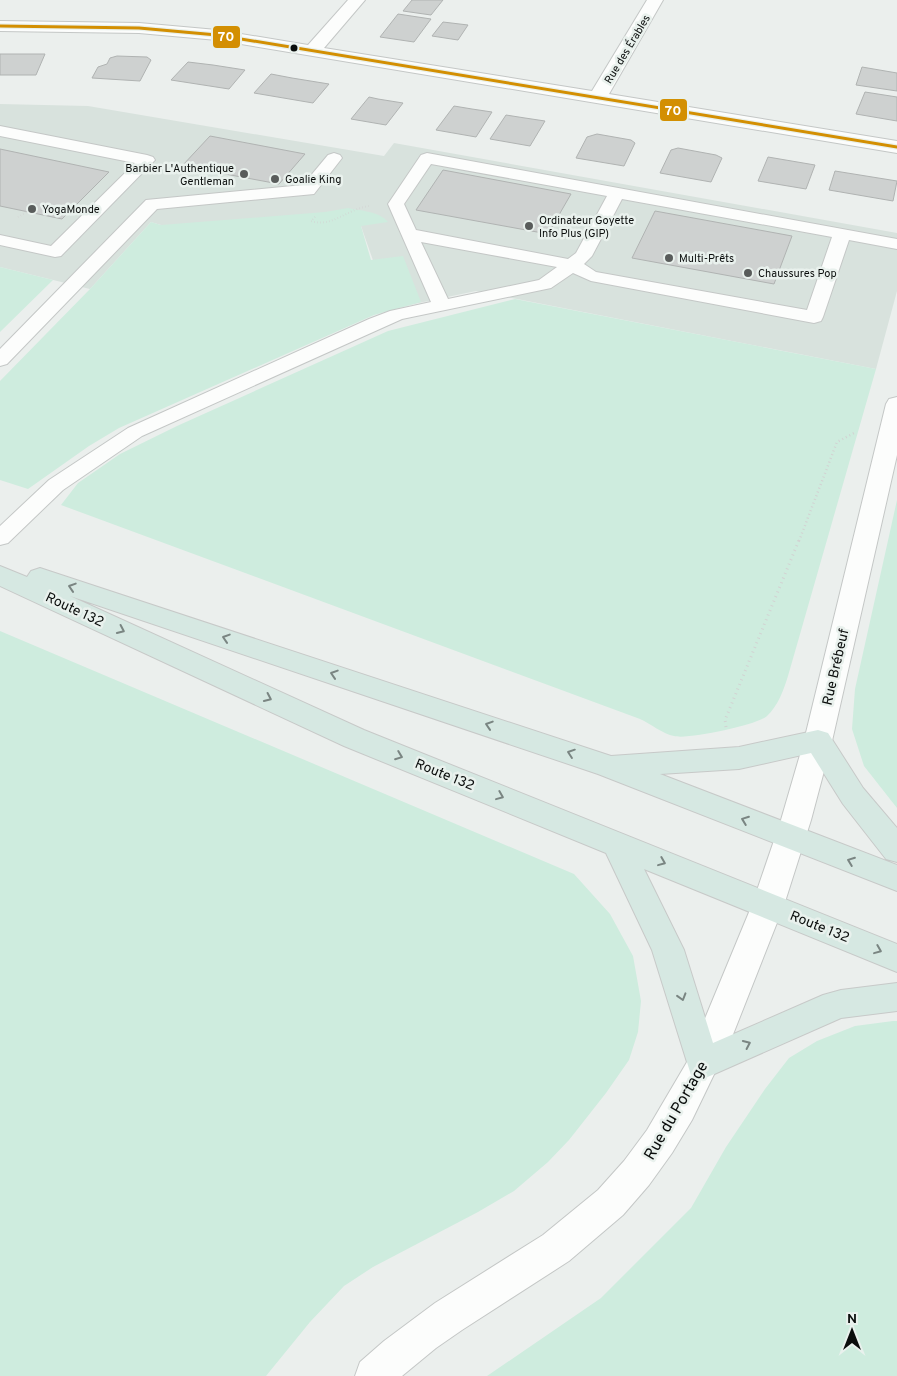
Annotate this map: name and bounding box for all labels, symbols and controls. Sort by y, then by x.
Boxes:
street label: Rue des Érables [601,12,654,87]
line badge: 70 [212,25,241,49]
text: 70 [218,29,234,46]
unlabelled marker [289,43,299,53]
line badge: 70 [659,98,688,122]
text: 70 [665,103,681,120]
place label: Barbier L'Authentique Gentleman [125,162,234,189]
marker: Barbier L'Authentique Gentleman [238,168,250,180]
marker: Goalie King [269,173,281,185]
place label: Goalie King [285,173,341,187]
marker: YogaMonde [26,203,38,215]
place label: YogaMonde [42,203,100,217]
place label: Ordinateur Goyette Info Plus (GIP) [539,214,634,241]
marker: Ordinateur Goyette Info Plus (GIP) [523,220,535,232]
marker: Multi-Prêts [663,252,675,264]
place label: Multi-Prêts [679,252,734,266]
marker: Chaussures Pop [742,267,754,279]
place label: Chaussures Pop [758,267,837,281]
one-way arrow [68,583,76,593]
street label: Route 132 [42,589,106,631]
one-way arrow [116,624,125,635]
street label: Rue Brébeuf [819,627,854,707]
one-way arrow [222,634,231,644]
one-way arrow [331,670,339,680]
one-way arrow [263,692,272,703]
one-way arrow [485,721,493,731]
one-way arrow [568,749,576,759]
one-way arrow [394,750,403,760]
street label: Route 132 [412,756,477,795]
one-way arrow [495,790,504,800]
one-way arrow [741,816,749,826]
one-way arrow [657,855,666,866]
one-way arrow [848,857,856,867]
street label: Route 132 [787,908,852,947]
one-way arrow [873,943,882,954]
one-way arrow [676,992,686,1001]
one-way arrow [742,1040,751,1051]
street label: Rue du Portage [640,1058,713,1164]
north arrow [827,1306,877,1356]
text: N [847,1311,857,1328]

